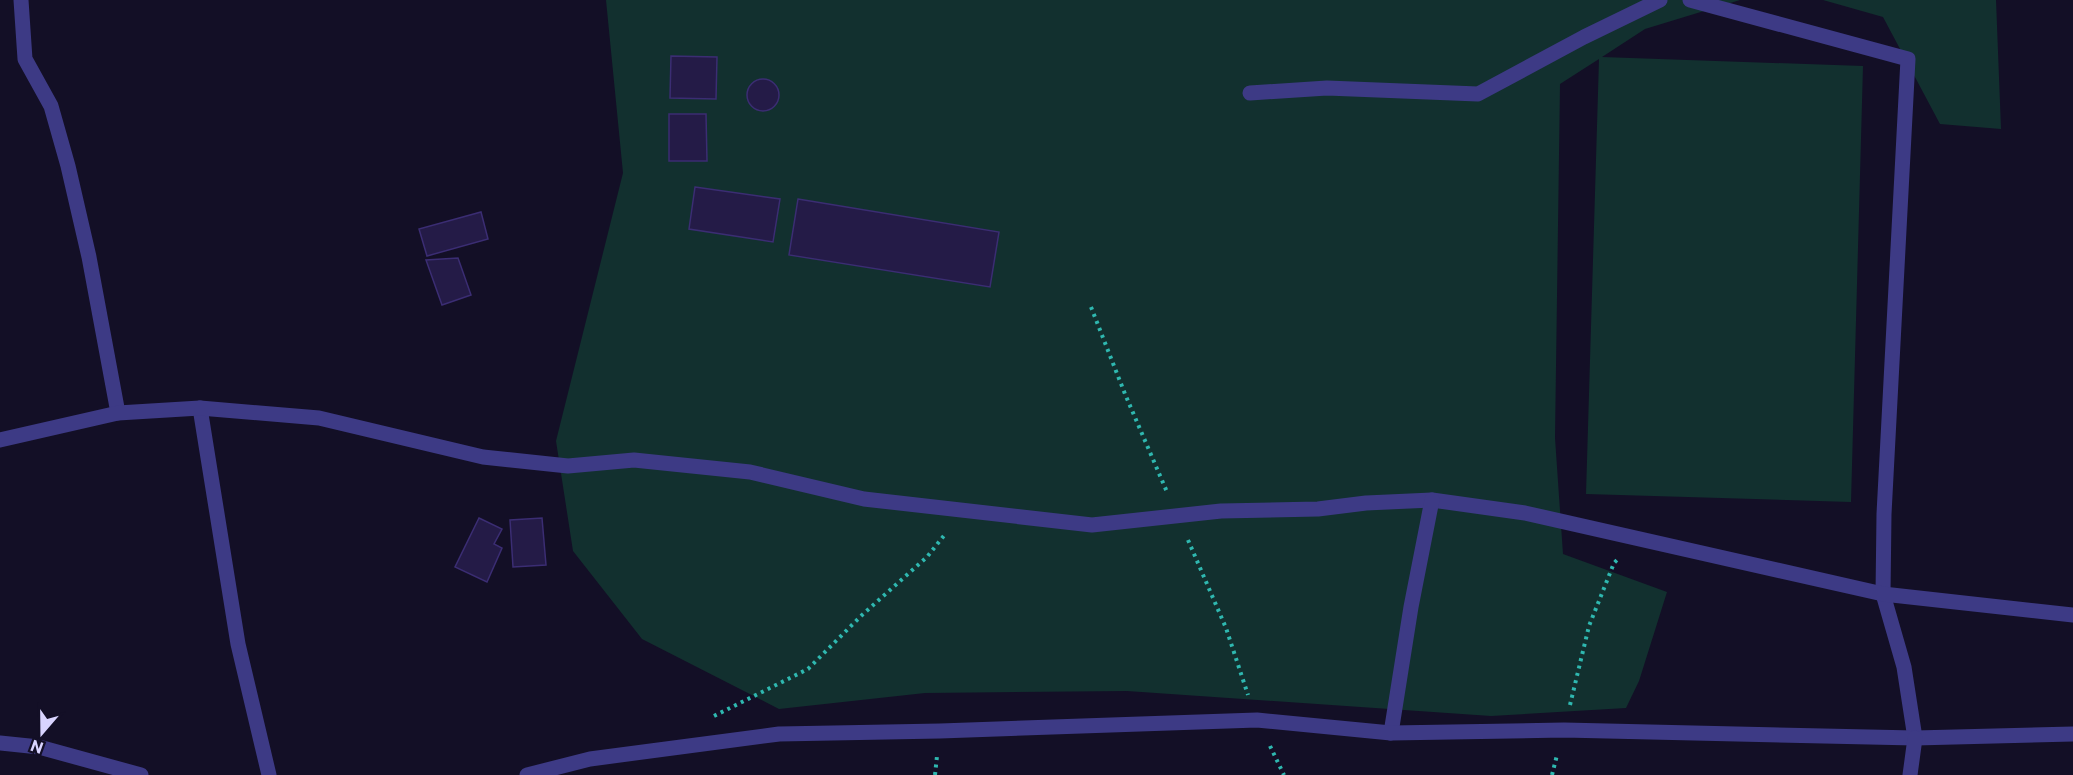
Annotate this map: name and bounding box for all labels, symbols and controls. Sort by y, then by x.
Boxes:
north arrow [12,703,72,763]
text: N [28,737,46,759]

